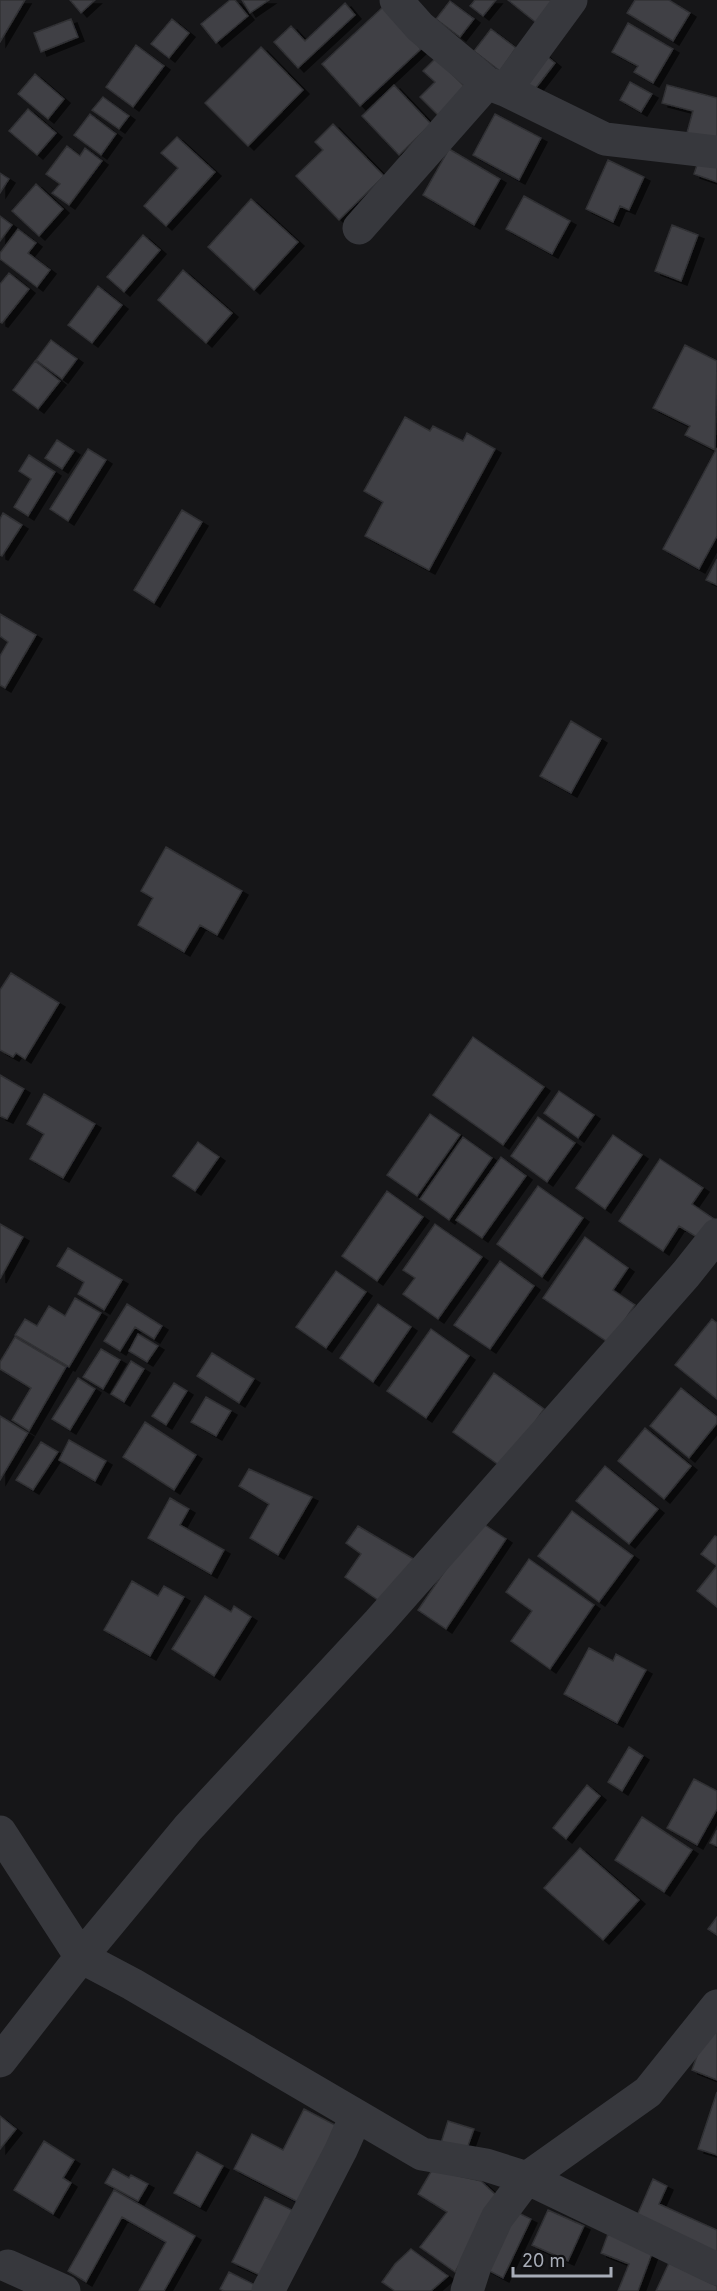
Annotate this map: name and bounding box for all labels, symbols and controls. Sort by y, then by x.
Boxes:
scale bar [513,2240,610,2278]
text: 20 m [522,2250,565,2271]

